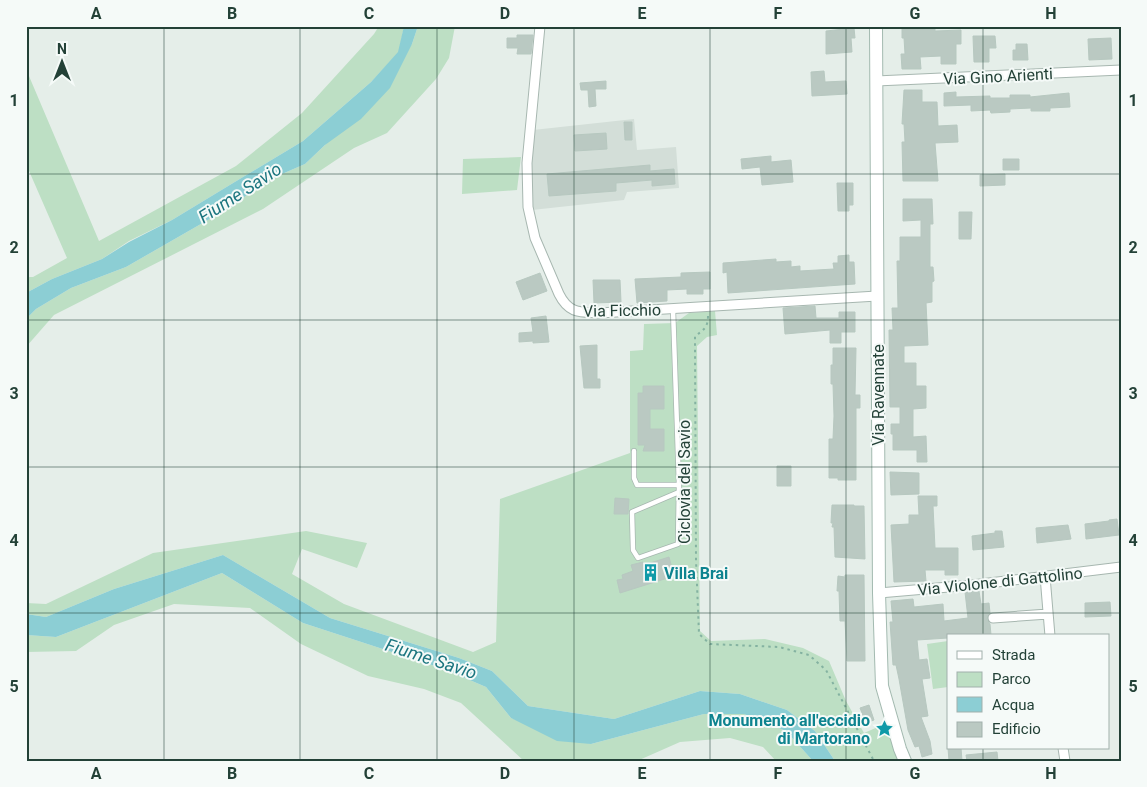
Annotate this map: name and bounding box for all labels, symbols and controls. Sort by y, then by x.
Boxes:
text: A [91,4,102,23]
text: B [227,4,237,23]
text: C [364,4,374,23]
text: D [500,4,510,23]
text: E [638,4,647,23]
text: F [774,4,783,23]
text: G [910,4,921,23]
text: H [1045,4,1057,23]
north arrow [38,38,88,88]
text: N [57,41,67,57]
street label: Via Gino Arienti [943,64,1053,89]
text: 1 [9,91,19,110]
text: 1 [1128,91,1138,110]
water label: Fiume Savio [194,158,285,227]
text: 2 [9,238,19,257]
text: 2 [1128,238,1138,257]
street label: Via Ficchio [583,300,661,321]
street label: Via Ravennate [869,344,888,446]
text: 3 [9,384,19,403]
text: 3 [1128,384,1138,403]
street label: Ciclovia del Savio [675,420,694,544]
text: 4 [9,531,19,550]
text: 4 [1128,531,1138,550]
building icon: Villa Brai [640,563,660,583]
street label: Via Violone di Gattolino [917,563,1084,600]
place label: Villa Brai [664,564,728,583]
water label: Fiume Savio [383,634,480,683]
legend [947,634,1110,750]
text: Strada [992,646,1035,664]
text: Parco [992,670,1031,688]
text: 5 [9,677,19,696]
text: 5 [1128,677,1138,696]
text: Acqua [992,696,1035,714]
place label: Monumento all'eccidio di Martorano [708,711,870,748]
place icon: Monumento all'eccidio di Martorano [874,719,894,739]
text: Edificio [992,720,1041,738]
text: A [91,764,102,783]
text: B [227,764,237,783]
text: C [364,764,374,783]
text: D [500,764,510,783]
text: E [638,764,647,783]
text: F [774,764,783,783]
text: G [910,764,921,783]
text: H [1045,764,1057,783]

